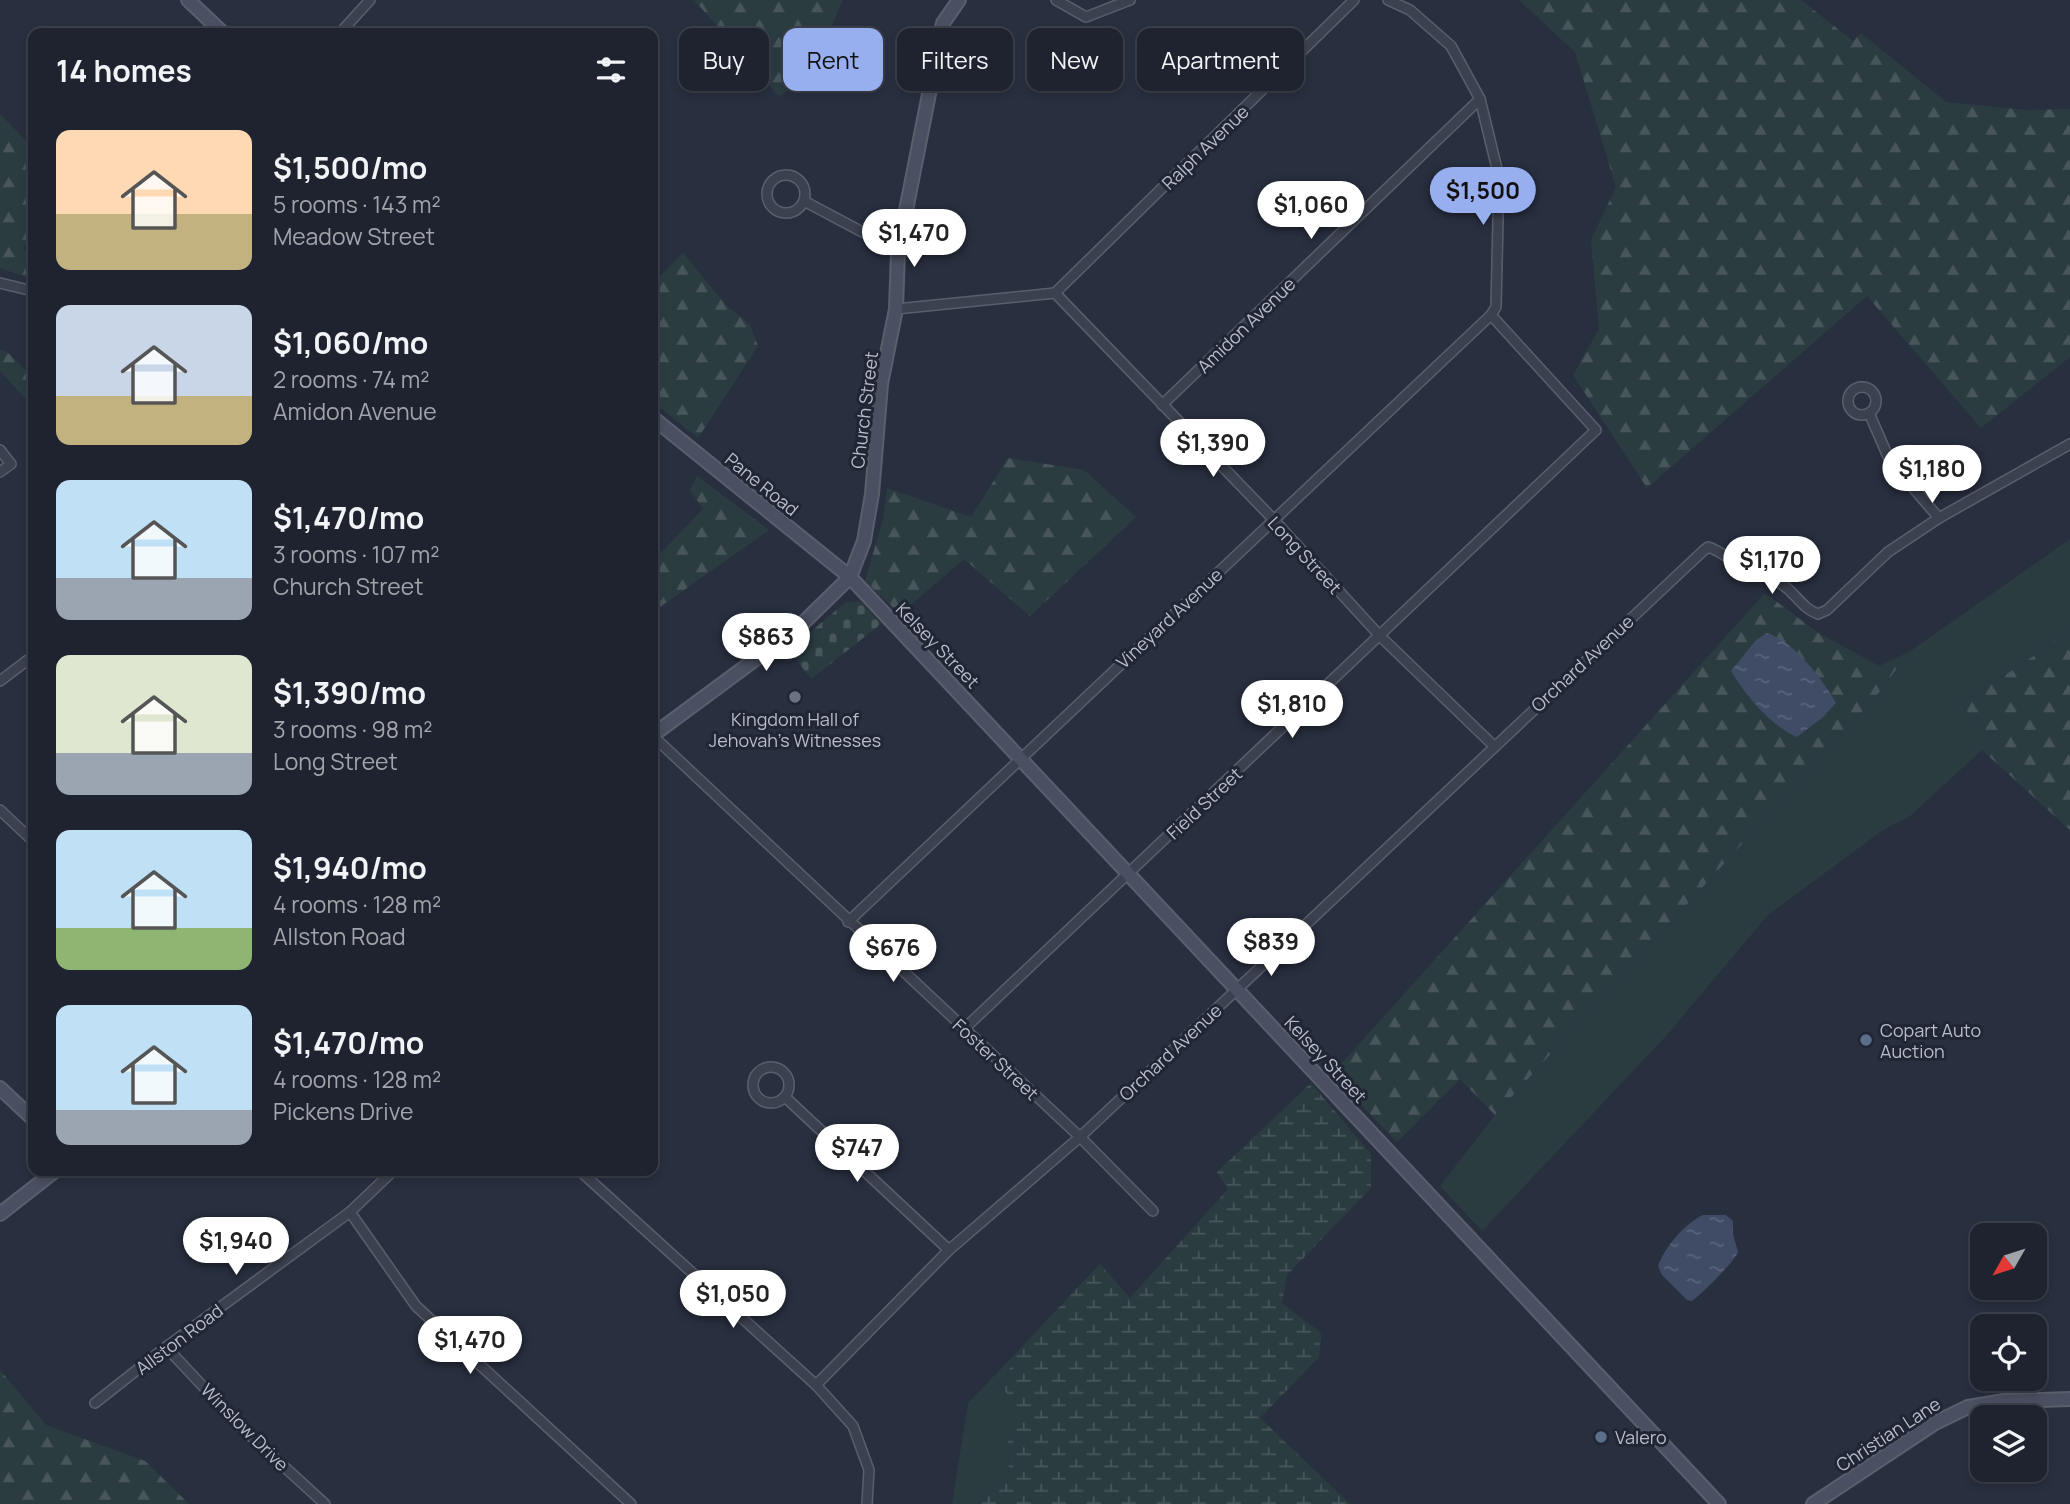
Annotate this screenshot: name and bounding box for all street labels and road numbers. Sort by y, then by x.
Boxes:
street label: Ralph Avenue [1156,99,1254,195]
street label: Amidon Avenue [1192,272,1300,378]
street label: Church Street [845,350,883,470]
street label: Pane Road [720,447,804,521]
street label: Long Street [1263,511,1347,599]
street label: Vineyard Avenue [1111,563,1227,673]
street label: Kelsey Street [891,597,985,693]
street label: Orchard Avenue [1525,609,1639,717]
street label: Field Street [1161,762,1247,844]
street label: Orchard Avenue [1113,998,1227,1106]
street label: Kelsey Street [1280,1010,1372,1108]
street label: Foster Street [948,1013,1044,1105]
street label: Allston Road [130,1298,228,1380]
street label: Winslow Drive [196,1378,294,1476]
street label: Christian Lane [1831,1391,1945,1477]

